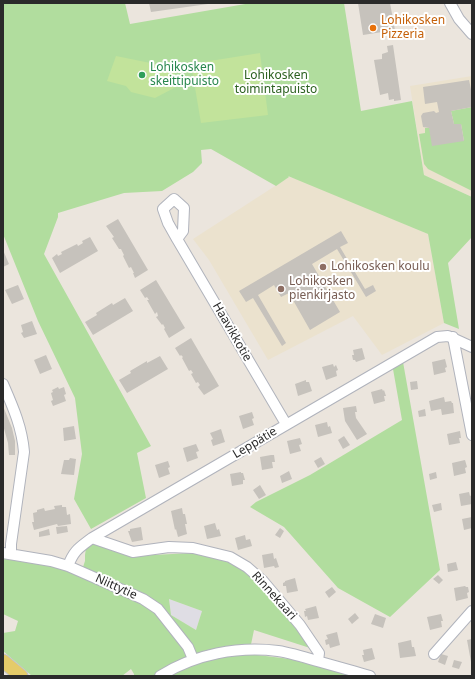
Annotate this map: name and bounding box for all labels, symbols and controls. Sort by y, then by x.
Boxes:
place label: Lohikosken Pizzeria [381,14,445,42]
marker: Lohikosken Pizzeria [368,23,378,33]
place label: Lohikosken skeittipuisto [150,61,219,89]
park label: Lohikosken toimintapuisto [235,69,317,97]
marker: Lohikosken skeittipuisto [137,70,147,80]
place label: Lohikosken koulu [331,260,430,274]
marker: Lohikosken koulu [318,262,328,272]
place label: Lohikosken pienkirjasto [289,275,355,303]
marker: Lohikosken pienkirjasto [276,284,286,294]
street label: Haavikkotie [209,300,255,364]
street label: Leppätie [230,424,280,462]
street label: Rinnekaari [249,569,299,623]
street label: Niittytie [93,571,139,603]

